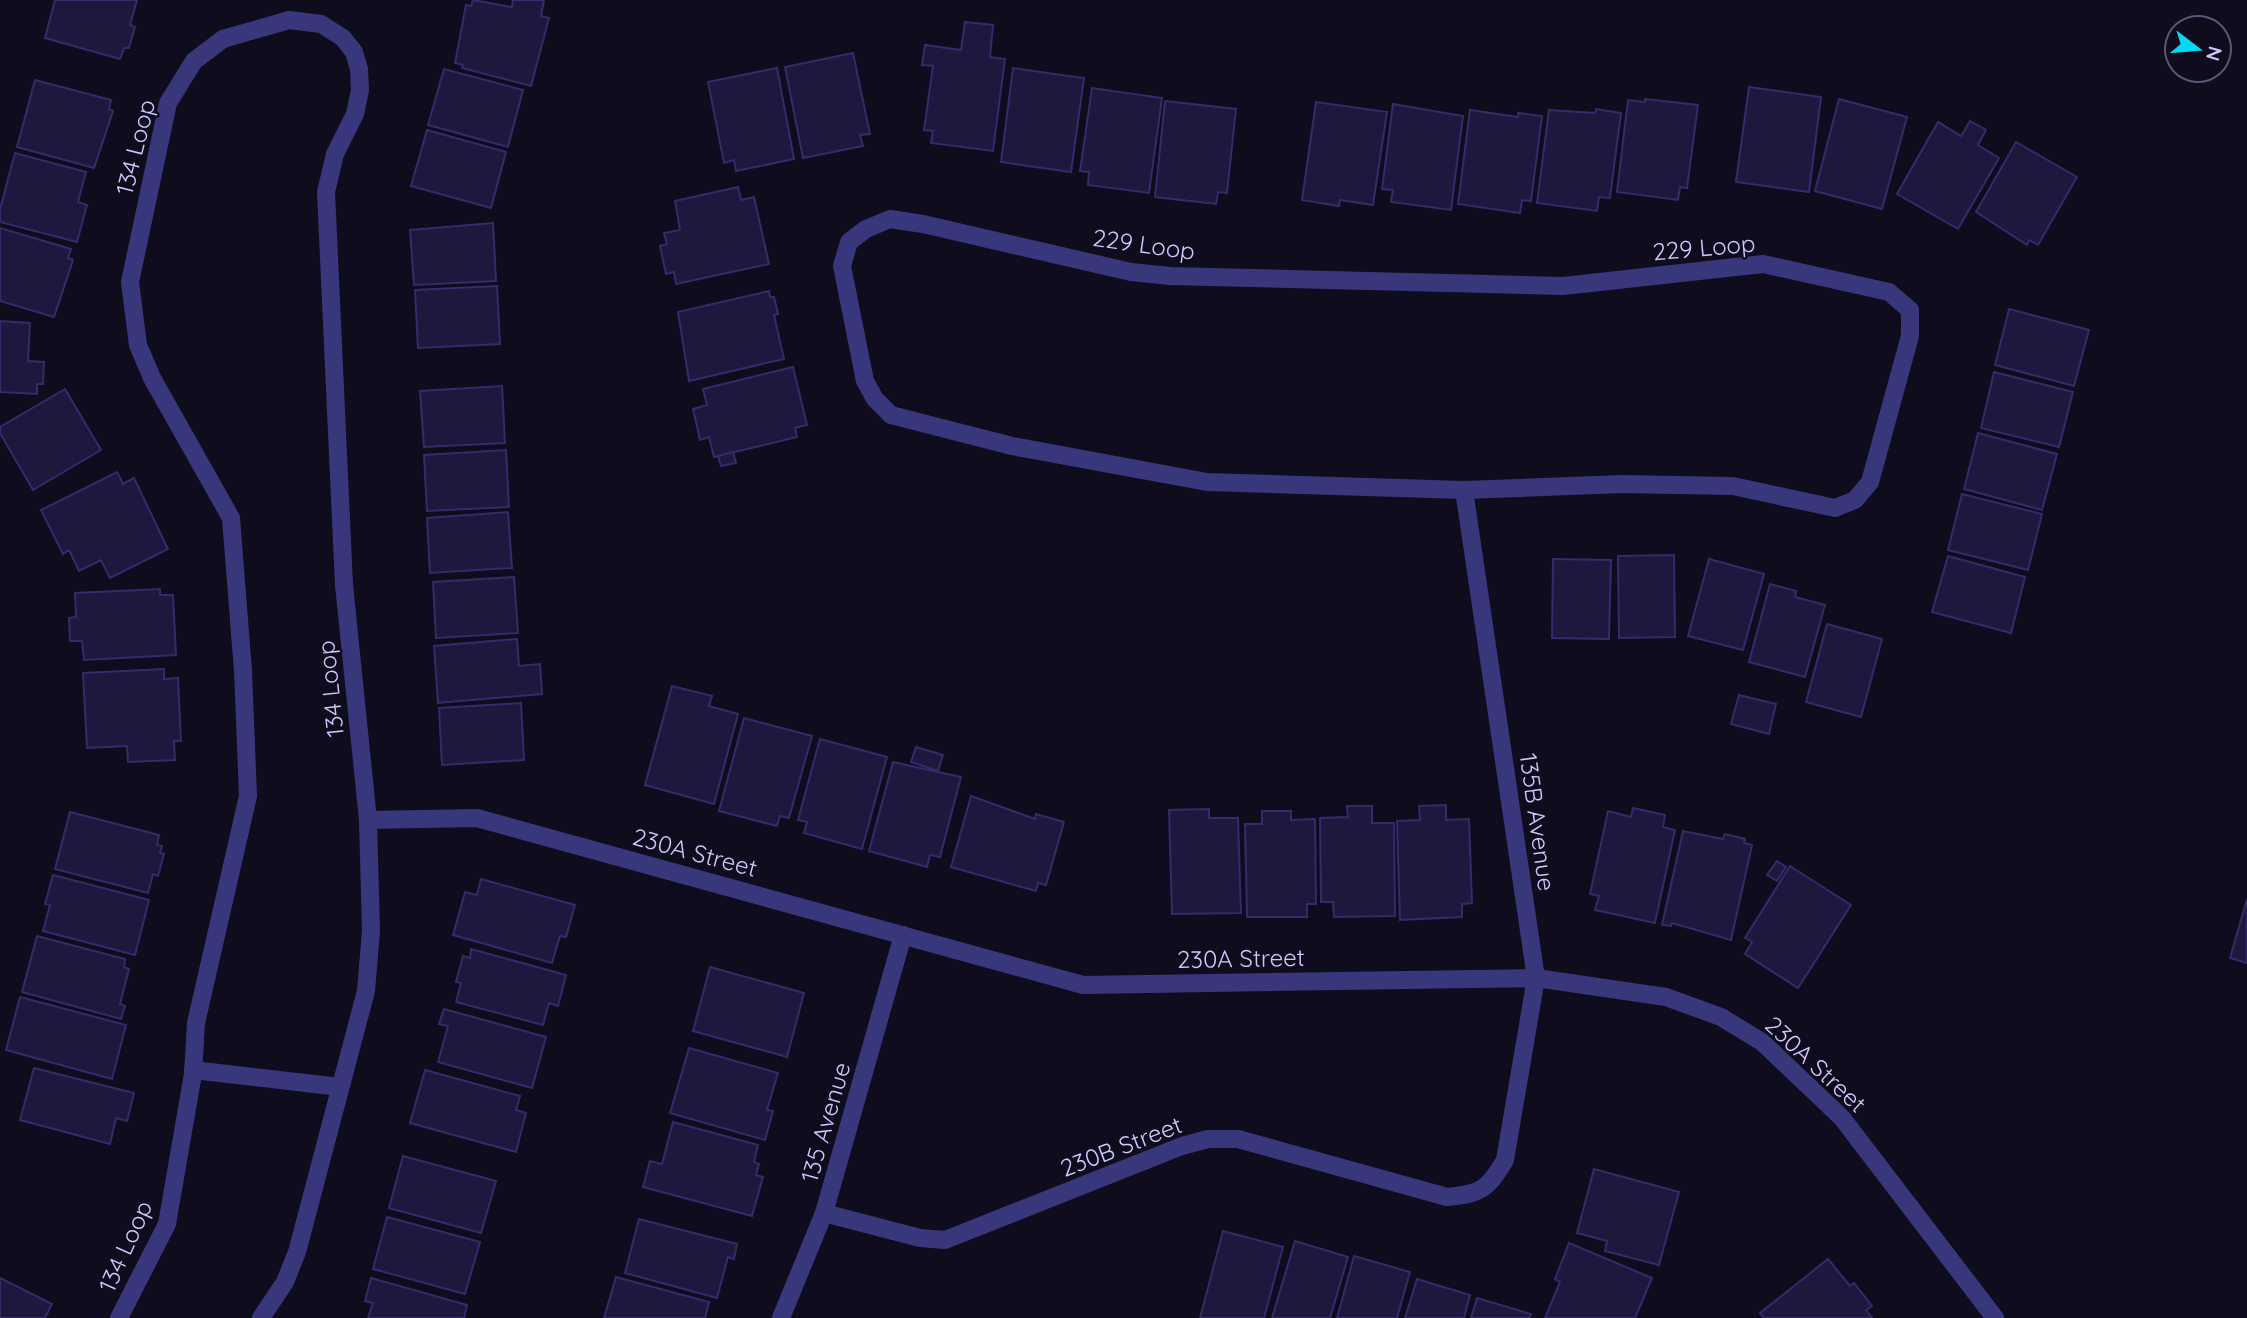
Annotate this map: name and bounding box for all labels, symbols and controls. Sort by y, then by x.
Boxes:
north arrow [2163,14,2233,84]
text: N [2201,44,2228,64]
street label: 134 Loop [109,96,161,198]
street label: 229 Loop [1091,222,1197,266]
street label: 229 Loop [1651,228,1757,266]
street label: 134 Loop [310,639,350,739]
street label: 135B Avenue [1513,751,1563,893]
street label: 230A Street [629,821,761,883]
street label: 230A Street [1177,942,1305,974]
street label: 230A Street [1759,1009,1873,1119]
street label: 135 Avenue [794,1059,856,1185]
street label: 230B Street [1056,1109,1186,1183]
street label: 134 Loop [92,1196,158,1296]

